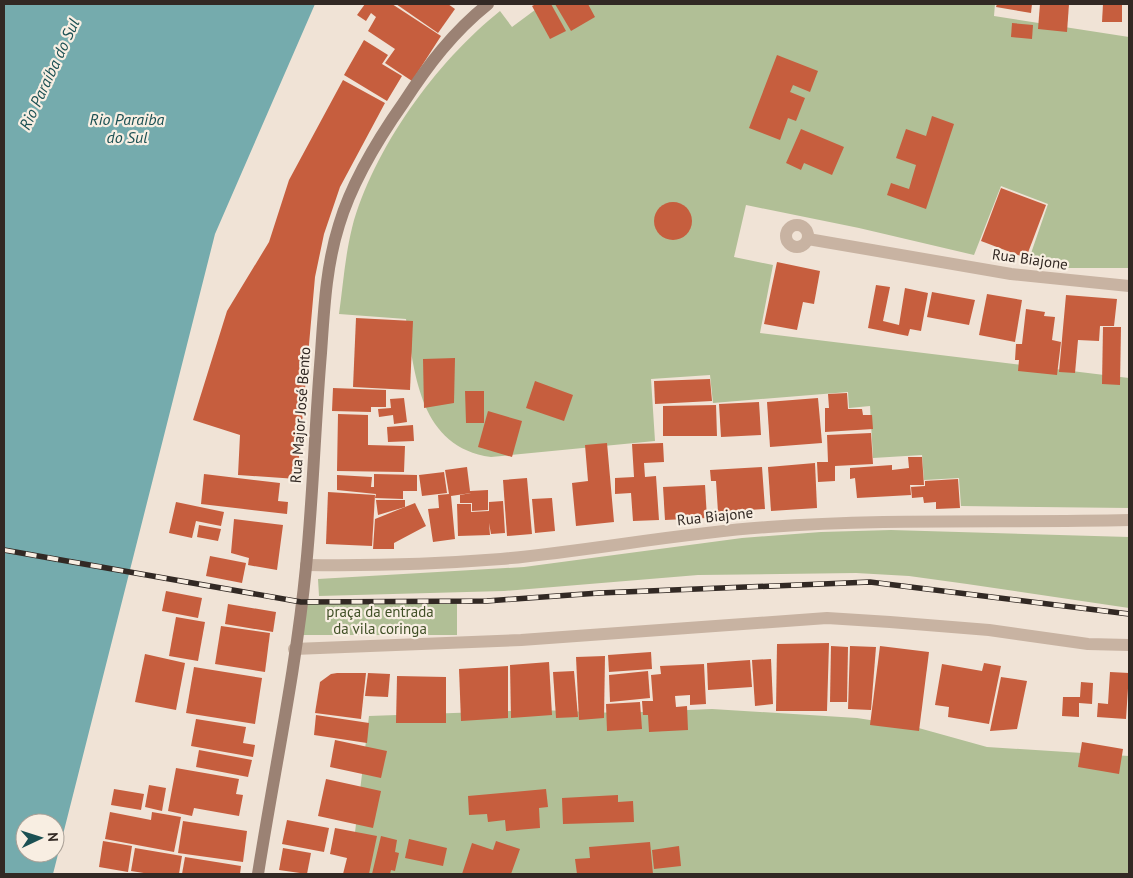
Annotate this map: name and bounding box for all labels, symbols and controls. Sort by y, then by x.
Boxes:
water label: Rio Paraíba do Sul [15,15,84,133]
water label: Rio Paraiba do Sul [90,109,165,147]
street label: Rua Biajone [991,244,1069,274]
street label: Rua Major José Bento [286,346,314,484]
street label: Rua Biajone [676,503,754,529]
park label: praça da entrada da vila coringa [326,602,434,638]
north arrow [15,813,65,863]
text: N [44,832,62,842]

